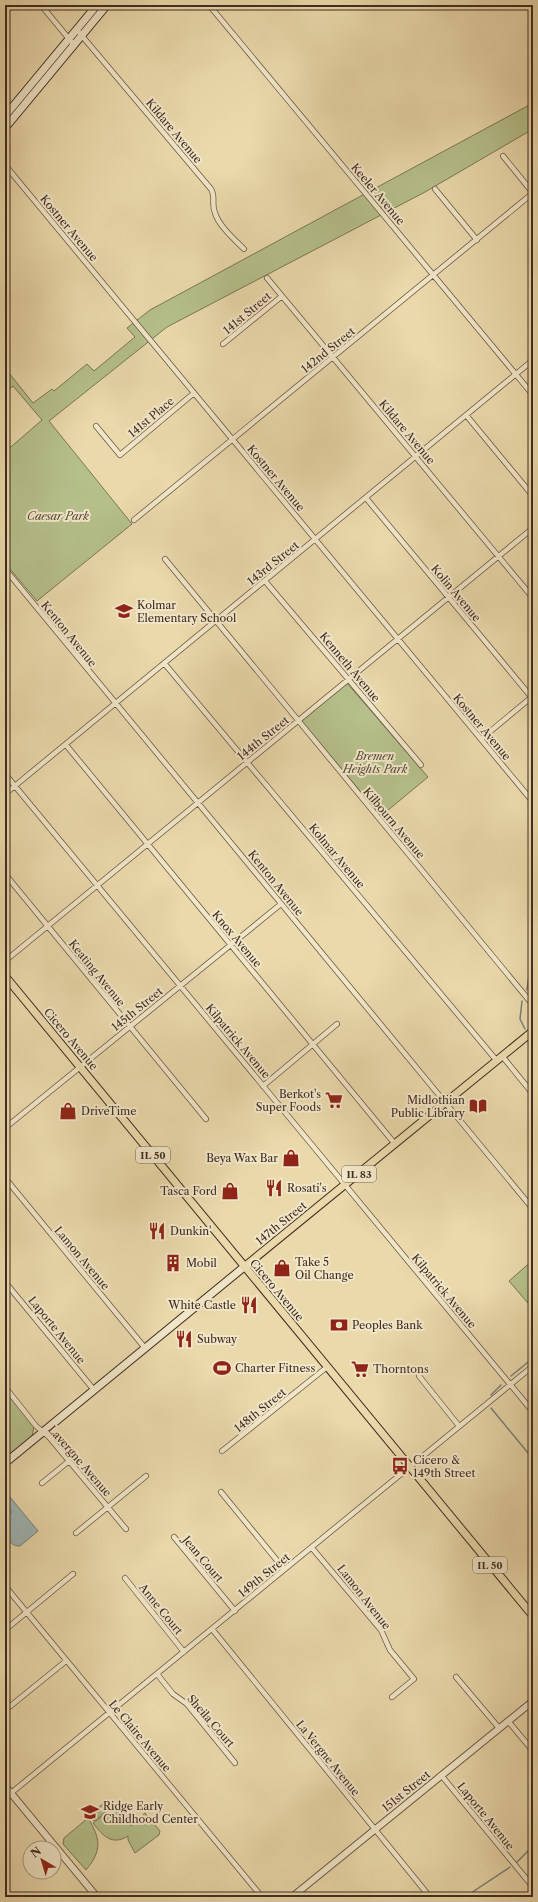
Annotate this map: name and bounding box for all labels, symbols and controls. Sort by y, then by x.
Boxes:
street label: Kildare Avenue [143,96,205,166]
street label: Keeler Avenue [348,160,408,228]
street label: Kostner Avenue [37,192,101,264]
street label: 141st Street [220,289,274,337]
street label: 142nd Street [298,324,358,376]
street label: 141st Place [125,394,177,440]
street label: Kildare Avenue [376,397,438,467]
street label: Kostner Avenue [244,442,308,514]
park label: Caesar Park [27,509,89,523]
street label: 143rd Street [244,538,302,588]
street label: Kolin Avenue [428,562,484,624]
street label: Kenton Avenue [38,598,100,670]
place label: Kolmar Elementary School [137,598,237,625]
school or university icon: Kolmar Elementary School [114,601,134,621]
street label: Kenneth Avenue [317,629,383,705]
street label: Kostner Avenue [450,691,514,763]
street label: 144th Street [234,713,292,763]
park label: Bremen Heights Park [342,749,408,776]
street label: Kilbourn Avenue [360,785,428,861]
street label: Kolmar Avenue [306,821,368,891]
street label: Kenton Avenue [245,847,307,919]
street label: Knox Avenue [209,908,265,970]
street label: Keating Avenue [66,937,128,1009]
street label: 145th Street [109,984,166,1034]
street label: Kilpatrick Avenue [203,1001,273,1081]
street label: Cicero Avenue [41,1005,101,1073]
place label: Berkot's Super Foods [256,1087,321,1114]
supermarket icon: Berkot's Super Foods [324,1090,344,1110]
place label: Midlothian Public Library [391,1093,466,1120]
library icon: Midlothian Public Library [468,1096,488,1116]
shop icon: DriveTime [58,1101,78,1121]
place label: DriveTime [81,1104,136,1118]
road number: IL 50 [136,1147,170,1163]
shop icon: Beya Wax Bar [281,1148,301,1168]
place label: Beya Wax Bar [206,1151,278,1165]
road number: IL 83 [342,1166,376,1182]
restaurant icon: Rosati's [264,1178,284,1198]
shop icon: Tasca Ford [220,1181,240,1201]
place label: Rosati's [287,1181,327,1195]
place label: Tasca Ford [160,1184,217,1198]
street label: 147th Street [253,1198,309,1248]
restaurant icon: Dunkin' [147,1221,167,1241]
street label: Lamon Avenue [51,1223,113,1293]
place label: Dunkin' [170,1224,211,1238]
street label: Kilpatrick Avenue [409,1251,479,1331]
building icon: Mobil [163,1253,183,1273]
place label: Take 5 Oil Change [295,1255,354,1282]
place label: Mobil [186,1256,218,1270]
street label: Cicero Avenue [247,1256,307,1324]
shop icon: Take 5 Oil Change [272,1258,292,1278]
street label: Laporte Avenue [26,1293,88,1367]
restaurant icon: White Castle [239,1295,259,1315]
place label: White Castle [167,1298,236,1312]
bank icon: Peoples Bank [329,1315,349,1335]
place label: Peoples Bank [352,1318,423,1332]
restaurant icon: Subway [174,1329,194,1349]
place label: Subway [197,1332,238,1346]
sports icon: Charter Fitness [212,1358,232,1378]
supermarket icon: Thorntons [350,1359,370,1379]
place label: Charter Fitness [235,1361,315,1375]
place label: Thorntons [373,1362,429,1376]
street label: 148th Street [231,1385,289,1435]
street label: Lavergne Avenue [45,1423,115,1499]
place label: Cicero & 149th Street [413,1453,475,1480]
bus stop icon: Cicero & 149th Street [390,1456,410,1476]
street label: Jean Court [178,1531,226,1585]
street label: 149th Street [235,1550,293,1600]
road number: IL 50 [473,1557,507,1573]
street label: Lamon Avenue [334,1562,394,1632]
street label: Anne Court [136,1580,186,1637]
street label: Sheila Court [184,1692,238,1750]
street label: Le Claire Avenue [106,1697,174,1775]
street label: La Vergne Avenue [293,1717,363,1799]
street label: 151st Street [379,1767,433,1815]
street label: Laporte Avenue [455,1779,517,1853]
place label: Ridge Early Childhood Center [103,1799,198,1826]
school or university icon: Ridge Early Childhood Center [80,1802,100,1822]
north arrow [22,1840,62,1880]
text: N [28,1843,44,1861]

